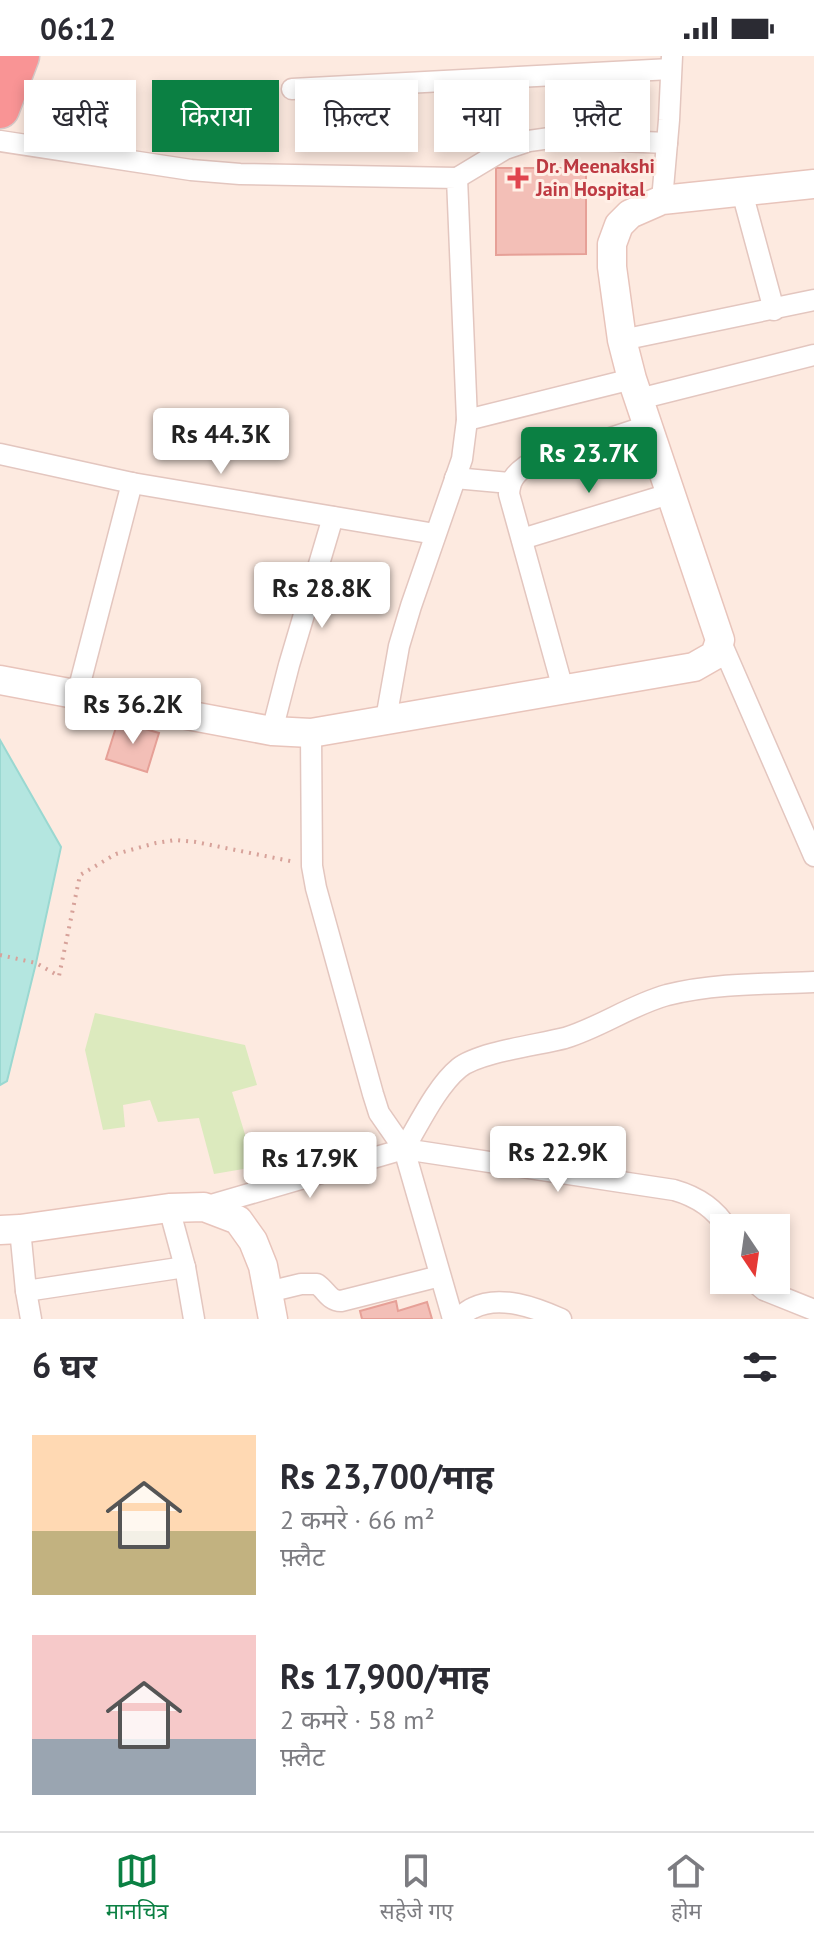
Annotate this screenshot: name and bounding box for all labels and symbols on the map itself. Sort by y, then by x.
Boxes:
place label: Dr. Meenakshi Jain Hospital [535,153,655,202]
marker: Dr. Meenakshi Jain Hospital [507,167,529,189]
pin: Rs 44.3K [138,408,304,476]
pin: Rs 23.7K [506,427,672,495]
pin: Rs 28.8K [239,562,405,630]
pin: Rs 36.2K [50,678,216,746]
pin: Rs 22.9K [475,1126,641,1194]
pin: Rs 17.9K [227,1132,393,1200]
north arrow [710,1214,790,1294]

